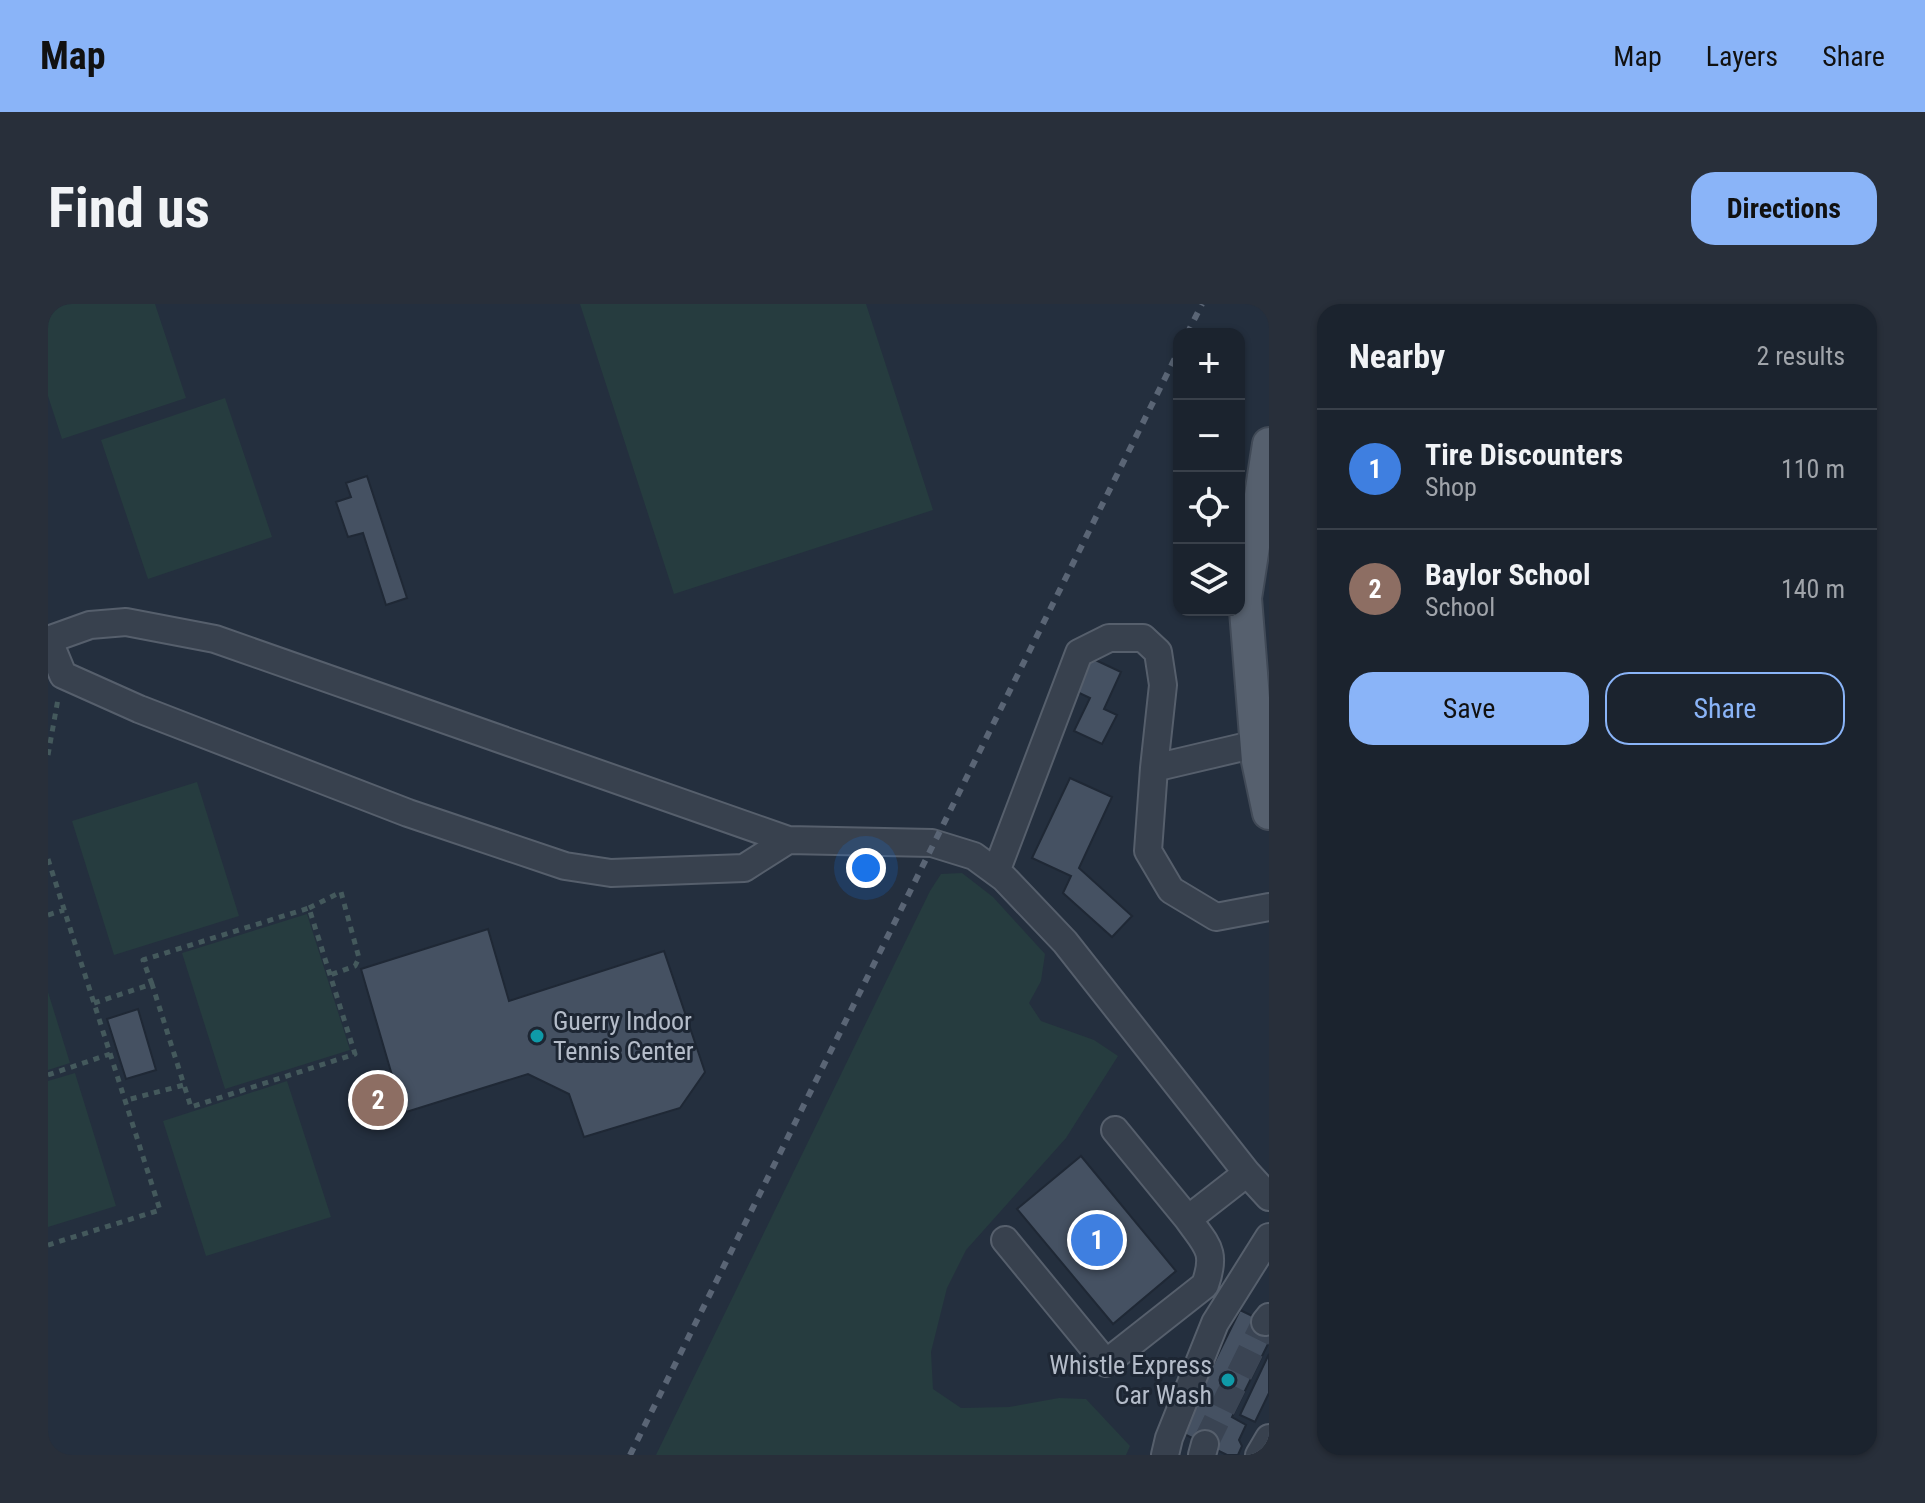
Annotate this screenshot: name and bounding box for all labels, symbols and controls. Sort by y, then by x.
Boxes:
text: Map [40,34,106,78]
text: Map [1613,40,1662,73]
text: Layers [1706,40,1778,73]
text: Share [1822,40,1885,73]
button: Directions [1691,172,1877,245]
text: Find us [48,175,210,241]
map controls [1173,328,1245,616]
button: + [1173,328,1245,400]
text: Nearby [1349,336,1445,376]
text: 2 results [1756,341,1845,371]
button: − [1173,400,1245,472]
text: Tire Discounters [1425,437,1623,472]
text: 1 [1368,454,1382,484]
text: 110 m [1781,454,1845,484]
button: locate [1173,472,1245,544]
text: Shop [1425,472,1477,502]
button: layers [1173,544,1245,616]
text: Baylor School [1425,557,1591,592]
text: 2 [1368,574,1382,604]
text: 140 m [1781,574,1845,604]
text: School [1425,592,1495,622]
button: Save [1349,672,1589,745]
button: Share [1605,672,1845,745]
your location [846,848,886,888]
place label: Guerry Indoor Tennis Center [553,1006,694,1066]
marker: Guerry Indoor Tennis Center [528,1027,546,1045]
pin: 2 [352,1070,404,1130]
pin: 1 [1071,1210,1123,1270]
place label: Whistle Express Car Wash [1049,1350,1212,1410]
marker: Whistle Express Car Wash [1219,1371,1237,1389]

